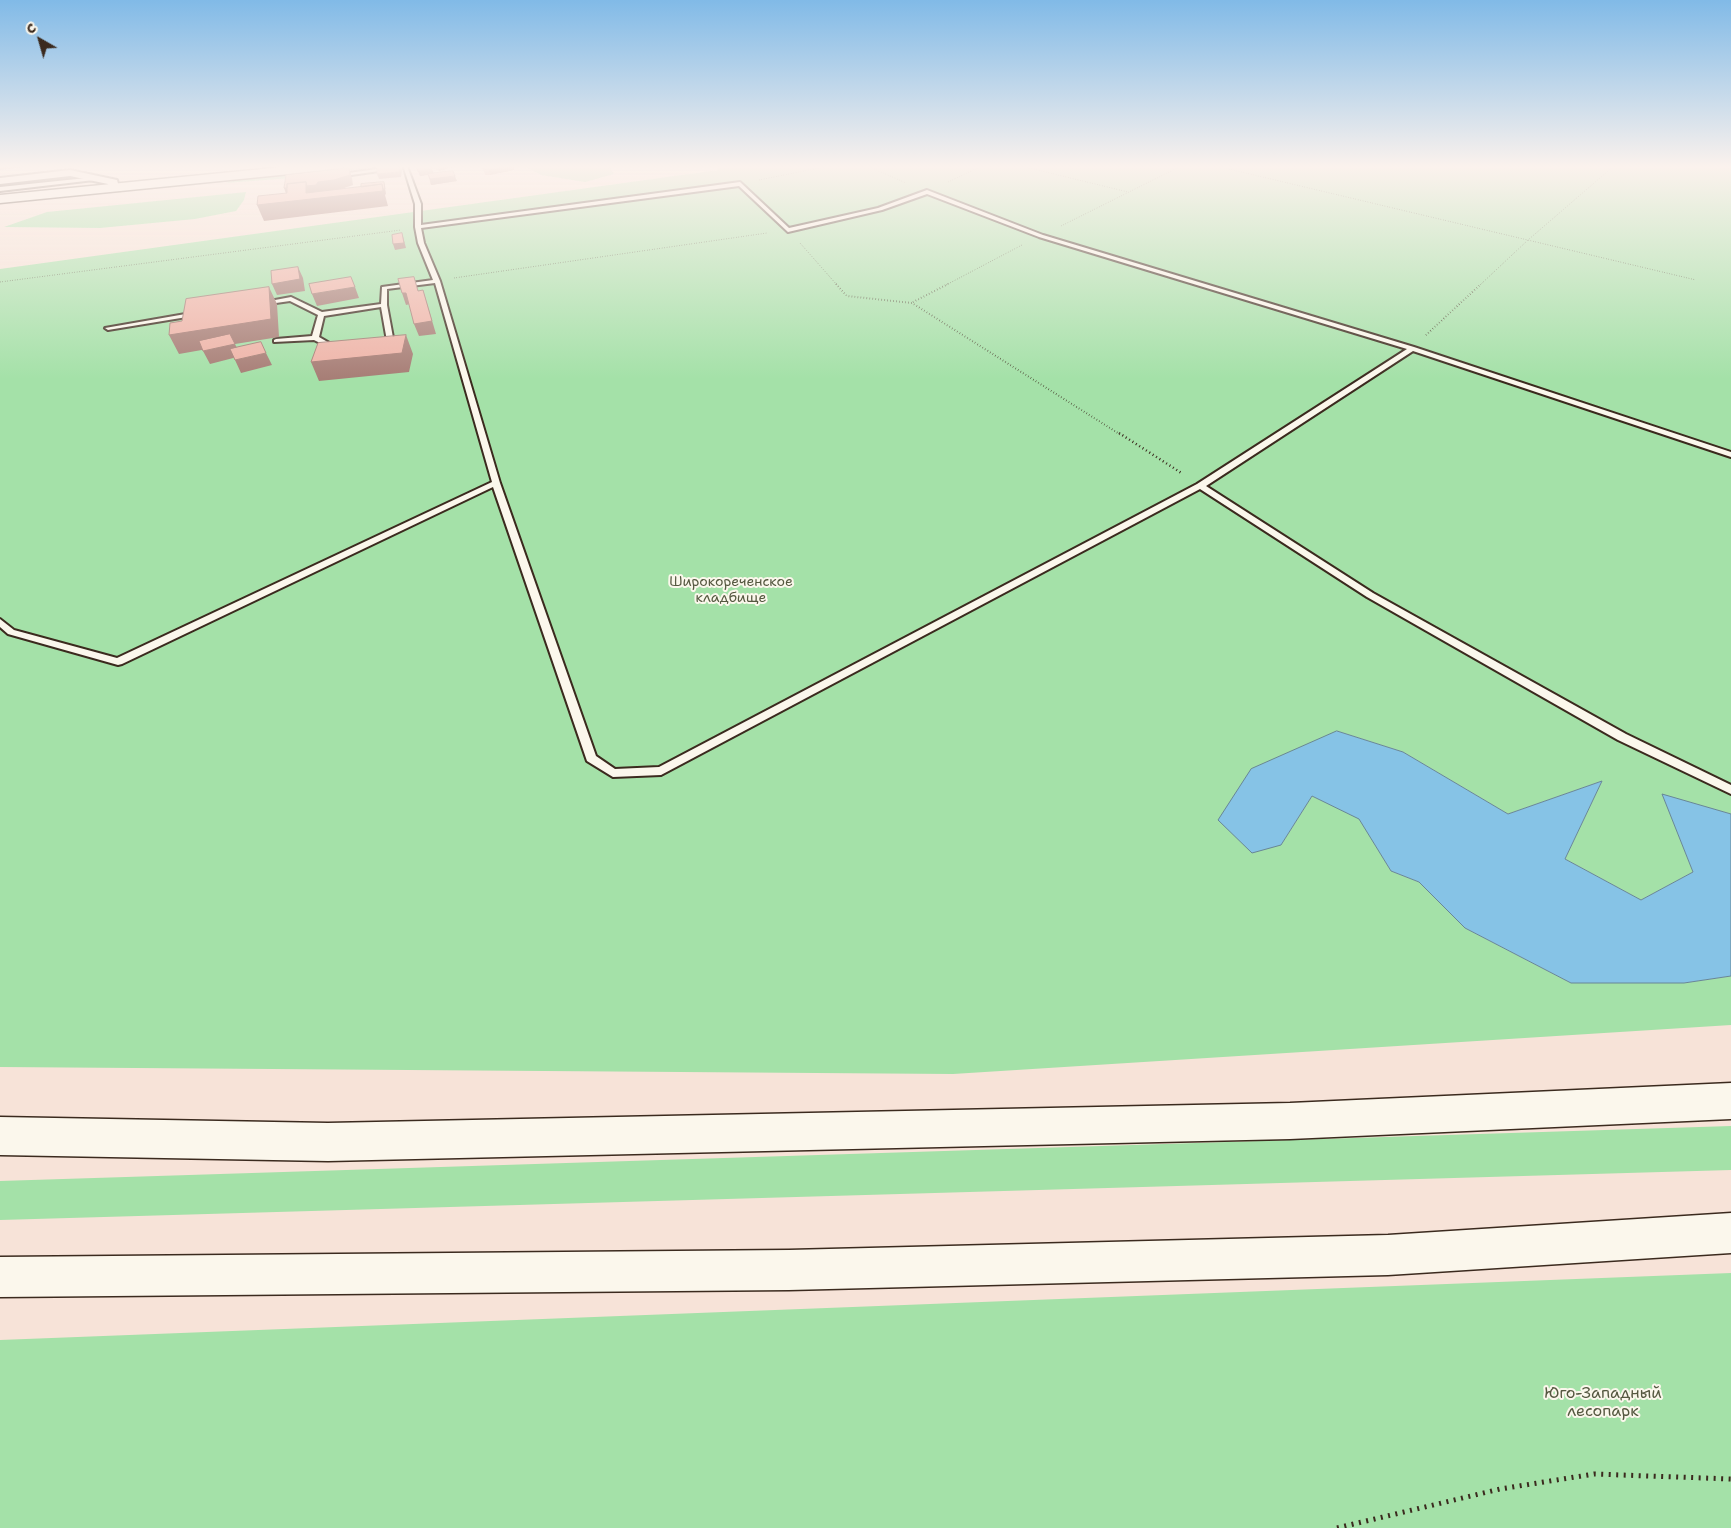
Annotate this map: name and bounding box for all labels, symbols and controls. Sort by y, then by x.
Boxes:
north arrow [15,15,65,65]
text: С [22,18,40,38]
park label: Широкореченское кладбище [669,574,793,606]
park label: Юго-Западный лесопарк [1544,1384,1662,1422]

